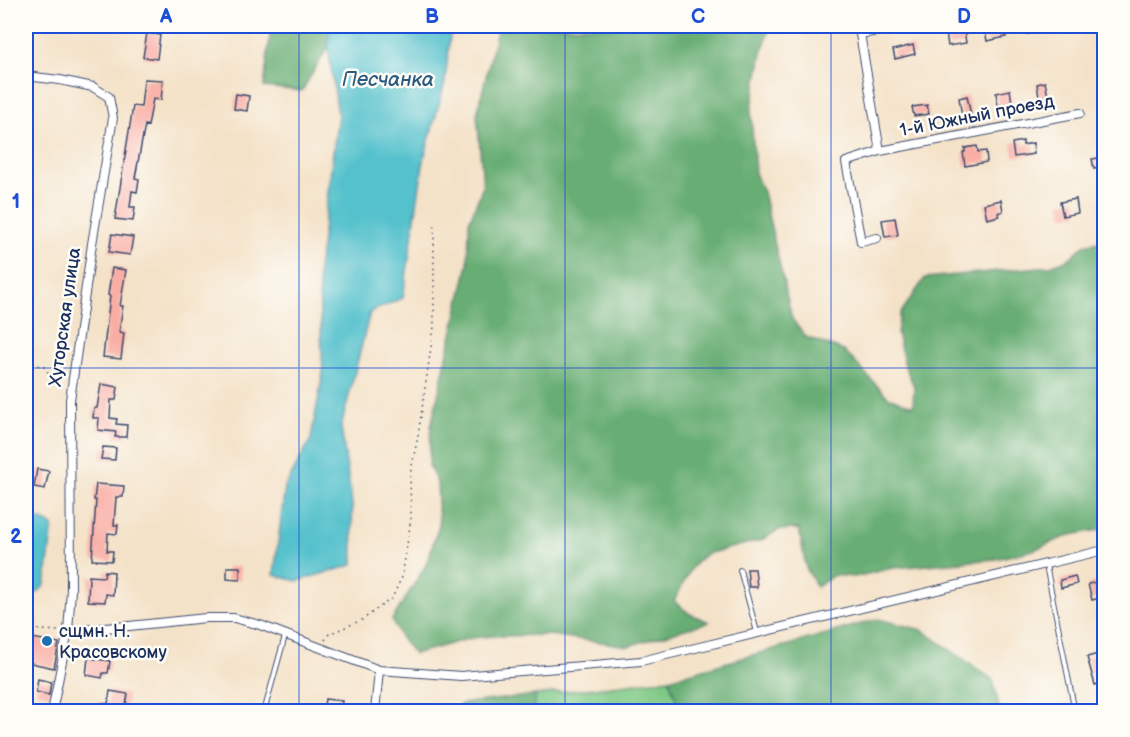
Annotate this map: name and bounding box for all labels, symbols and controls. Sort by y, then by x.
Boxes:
text: A [159,5,173,29]
text: B [425,5,439,29]
text: C [691,5,705,29]
text: D [957,5,971,29]
water label: Песчанка [342,68,434,92]
street label: 1-й Южный проезд [898,91,1056,141]
text: 1 [12,190,20,214]
street label: Хуторская улица [45,246,85,388]
text: 2 [10,525,22,549]
place label: сщмн. Н. Красовскому [59,621,167,663]
marker: сщмн. Н. Красовскому [40,634,54,648]

